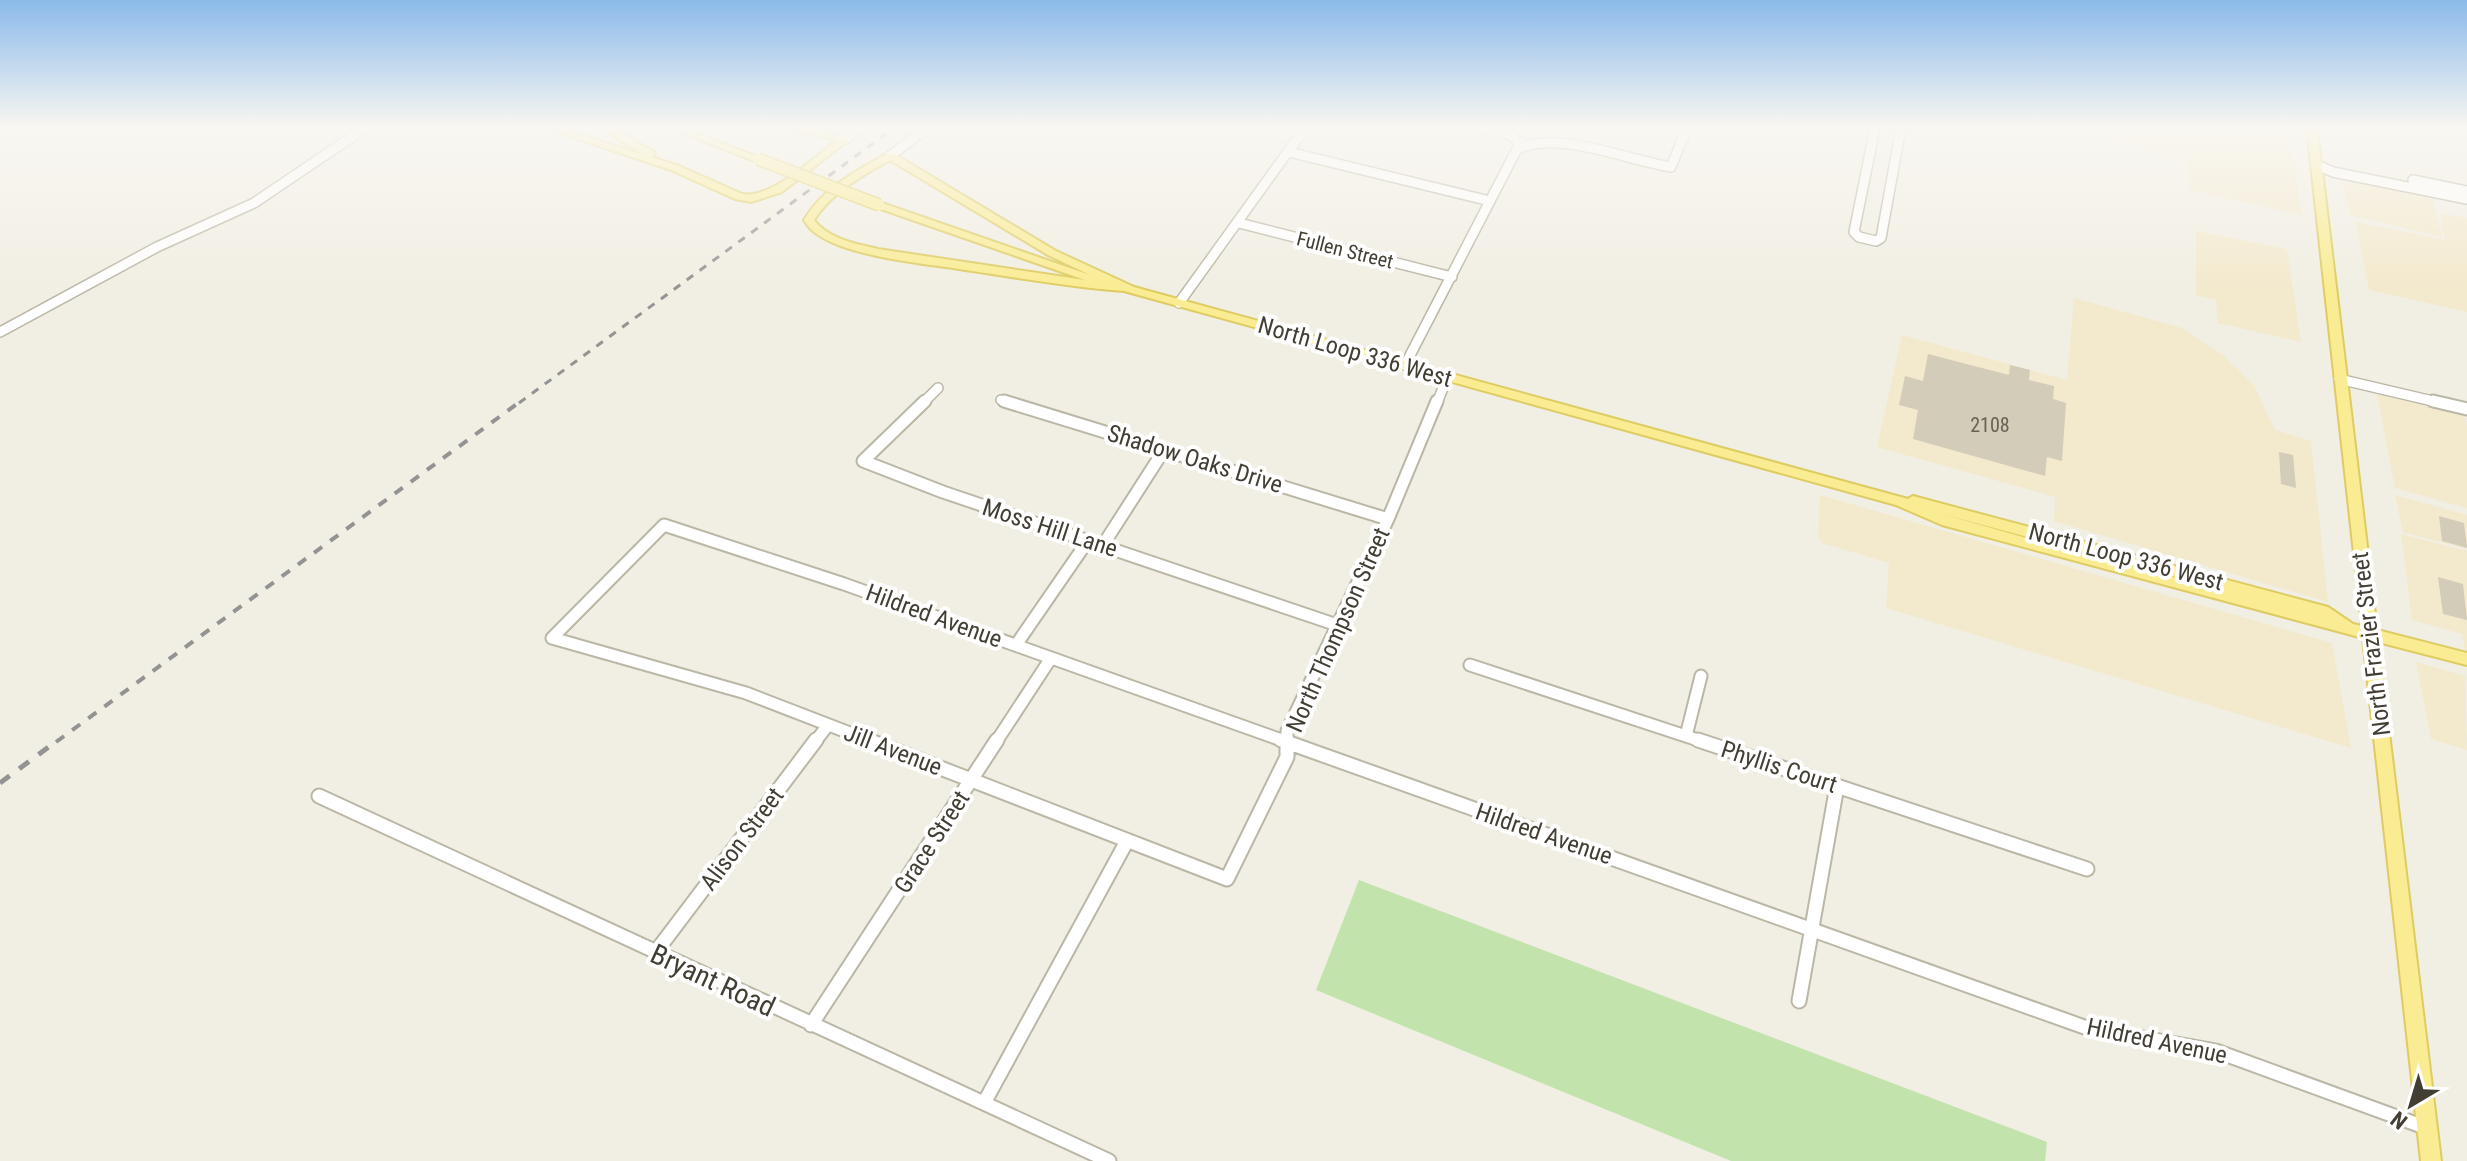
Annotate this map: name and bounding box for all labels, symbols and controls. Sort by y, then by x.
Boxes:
street label: Fullen Street [1294,226,1396,274]
street label: North Loop 336 West [1255,311,1455,393]
house number: 2108 [1970,413,2010,437]
street label: Shadow Oaks Drive [1104,419,1286,499]
street label: Moss Hill Lane [979,493,1121,563]
street label: North Loop 336 West [2026,518,2226,596]
street label: North Thompson Street [1280,523,1396,737]
street label: North Frazier Street [2346,551,2396,737]
street label: Hildred Avenue [862,578,1006,654]
street label: Jill Avenue [840,719,946,781]
street label: Phyllis Court [1718,735,1840,799]
street label: Alison Street [694,782,790,896]
street label: Grace Street [889,785,975,899]
street label: Hildred Avenue [1472,798,1616,870]
street label: Bryant Road [645,937,780,1024]
street label: Hildred Avenue [2084,1012,2230,1070]
north arrow [2371,1065,2451,1145]
text: N [2386,1106,2412,1134]

